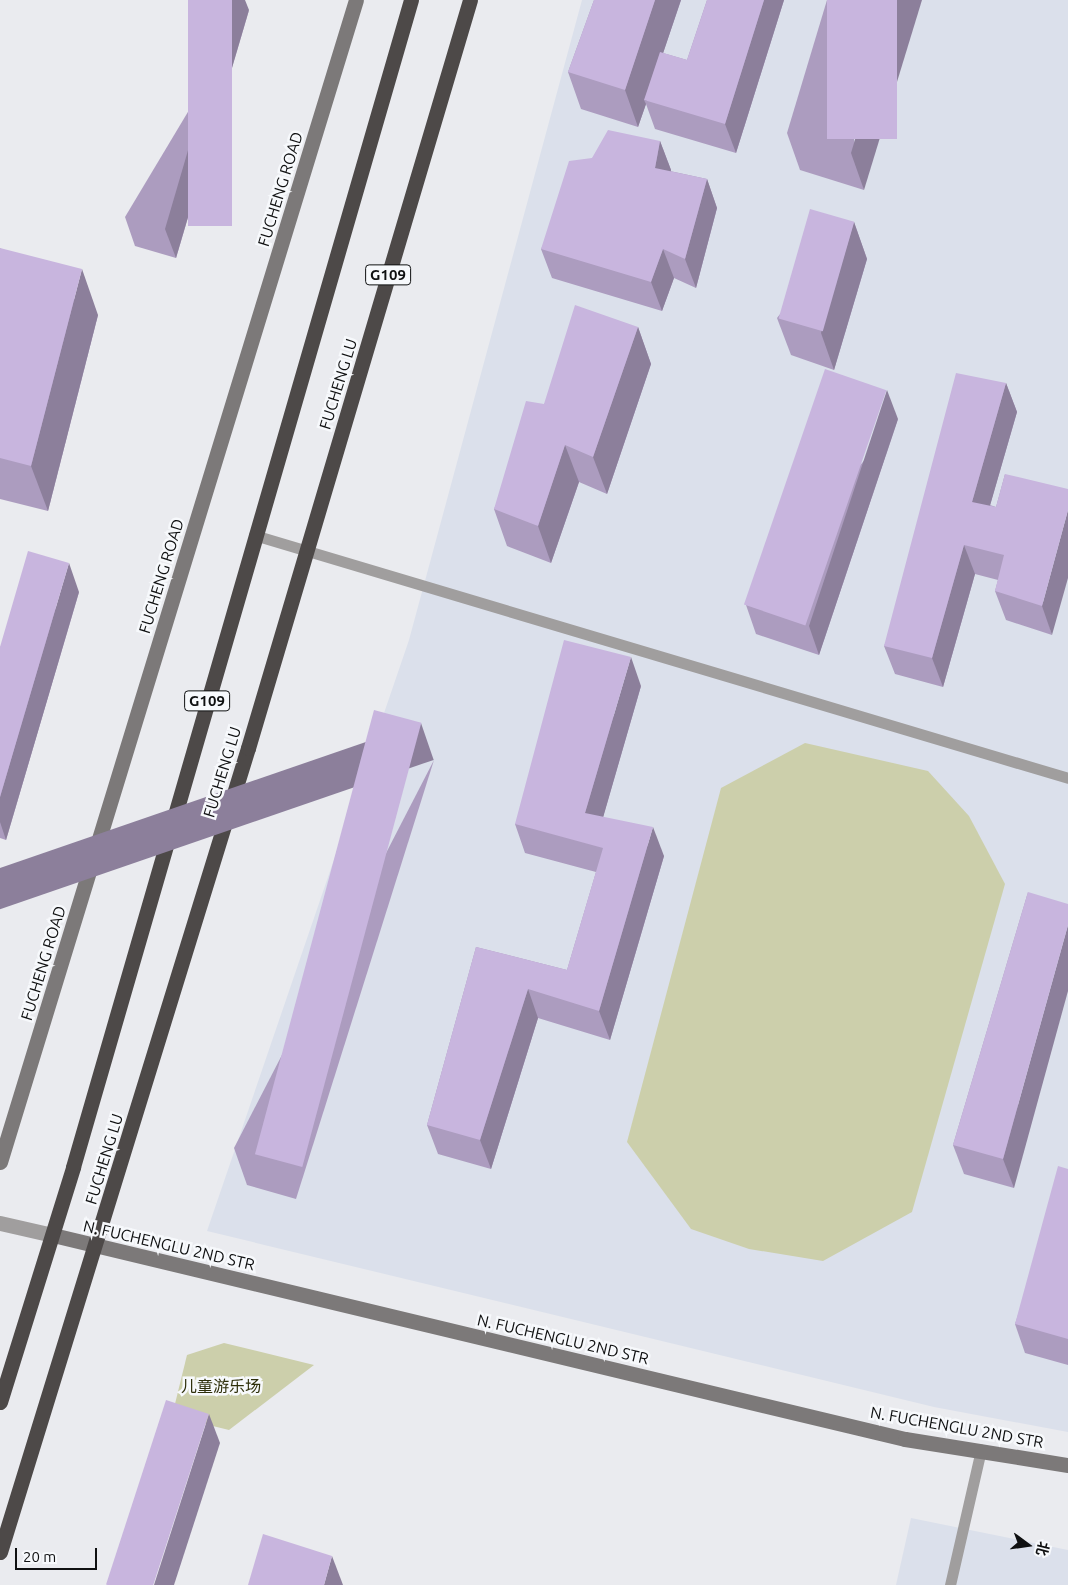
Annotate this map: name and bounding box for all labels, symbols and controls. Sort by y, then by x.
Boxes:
street label: FUCHENG ROAD [253,129,307,249]
road number: G109 [364,262,412,288]
street label: FUCHENG LU [315,336,361,432]
street label: FUCHENG ROAD [134,516,188,636]
road number: G109 [183,688,231,714]
street label: FUCHENG LU [199,724,245,820]
street label: FUCHENG ROAD [16,903,70,1023]
street label: FUCHENG LU [81,1111,127,1207]
street label: N. FUCHENGLU 2ND STR [81,1216,257,1274]
street label: N. FUCHENGLU 2ND STR [475,1310,651,1368]
park label: 儿童游乐场 [181,1376,261,1396]
street label: N. FUCHENGLU 2ND STR [869,1402,1045,1452]
north arrow [1003,1520,1053,1570]
scale bar [18,1538,100,1570]
text: 北 [1033,1540,1052,1557]
text: 20 m [23,1548,56,1565]

